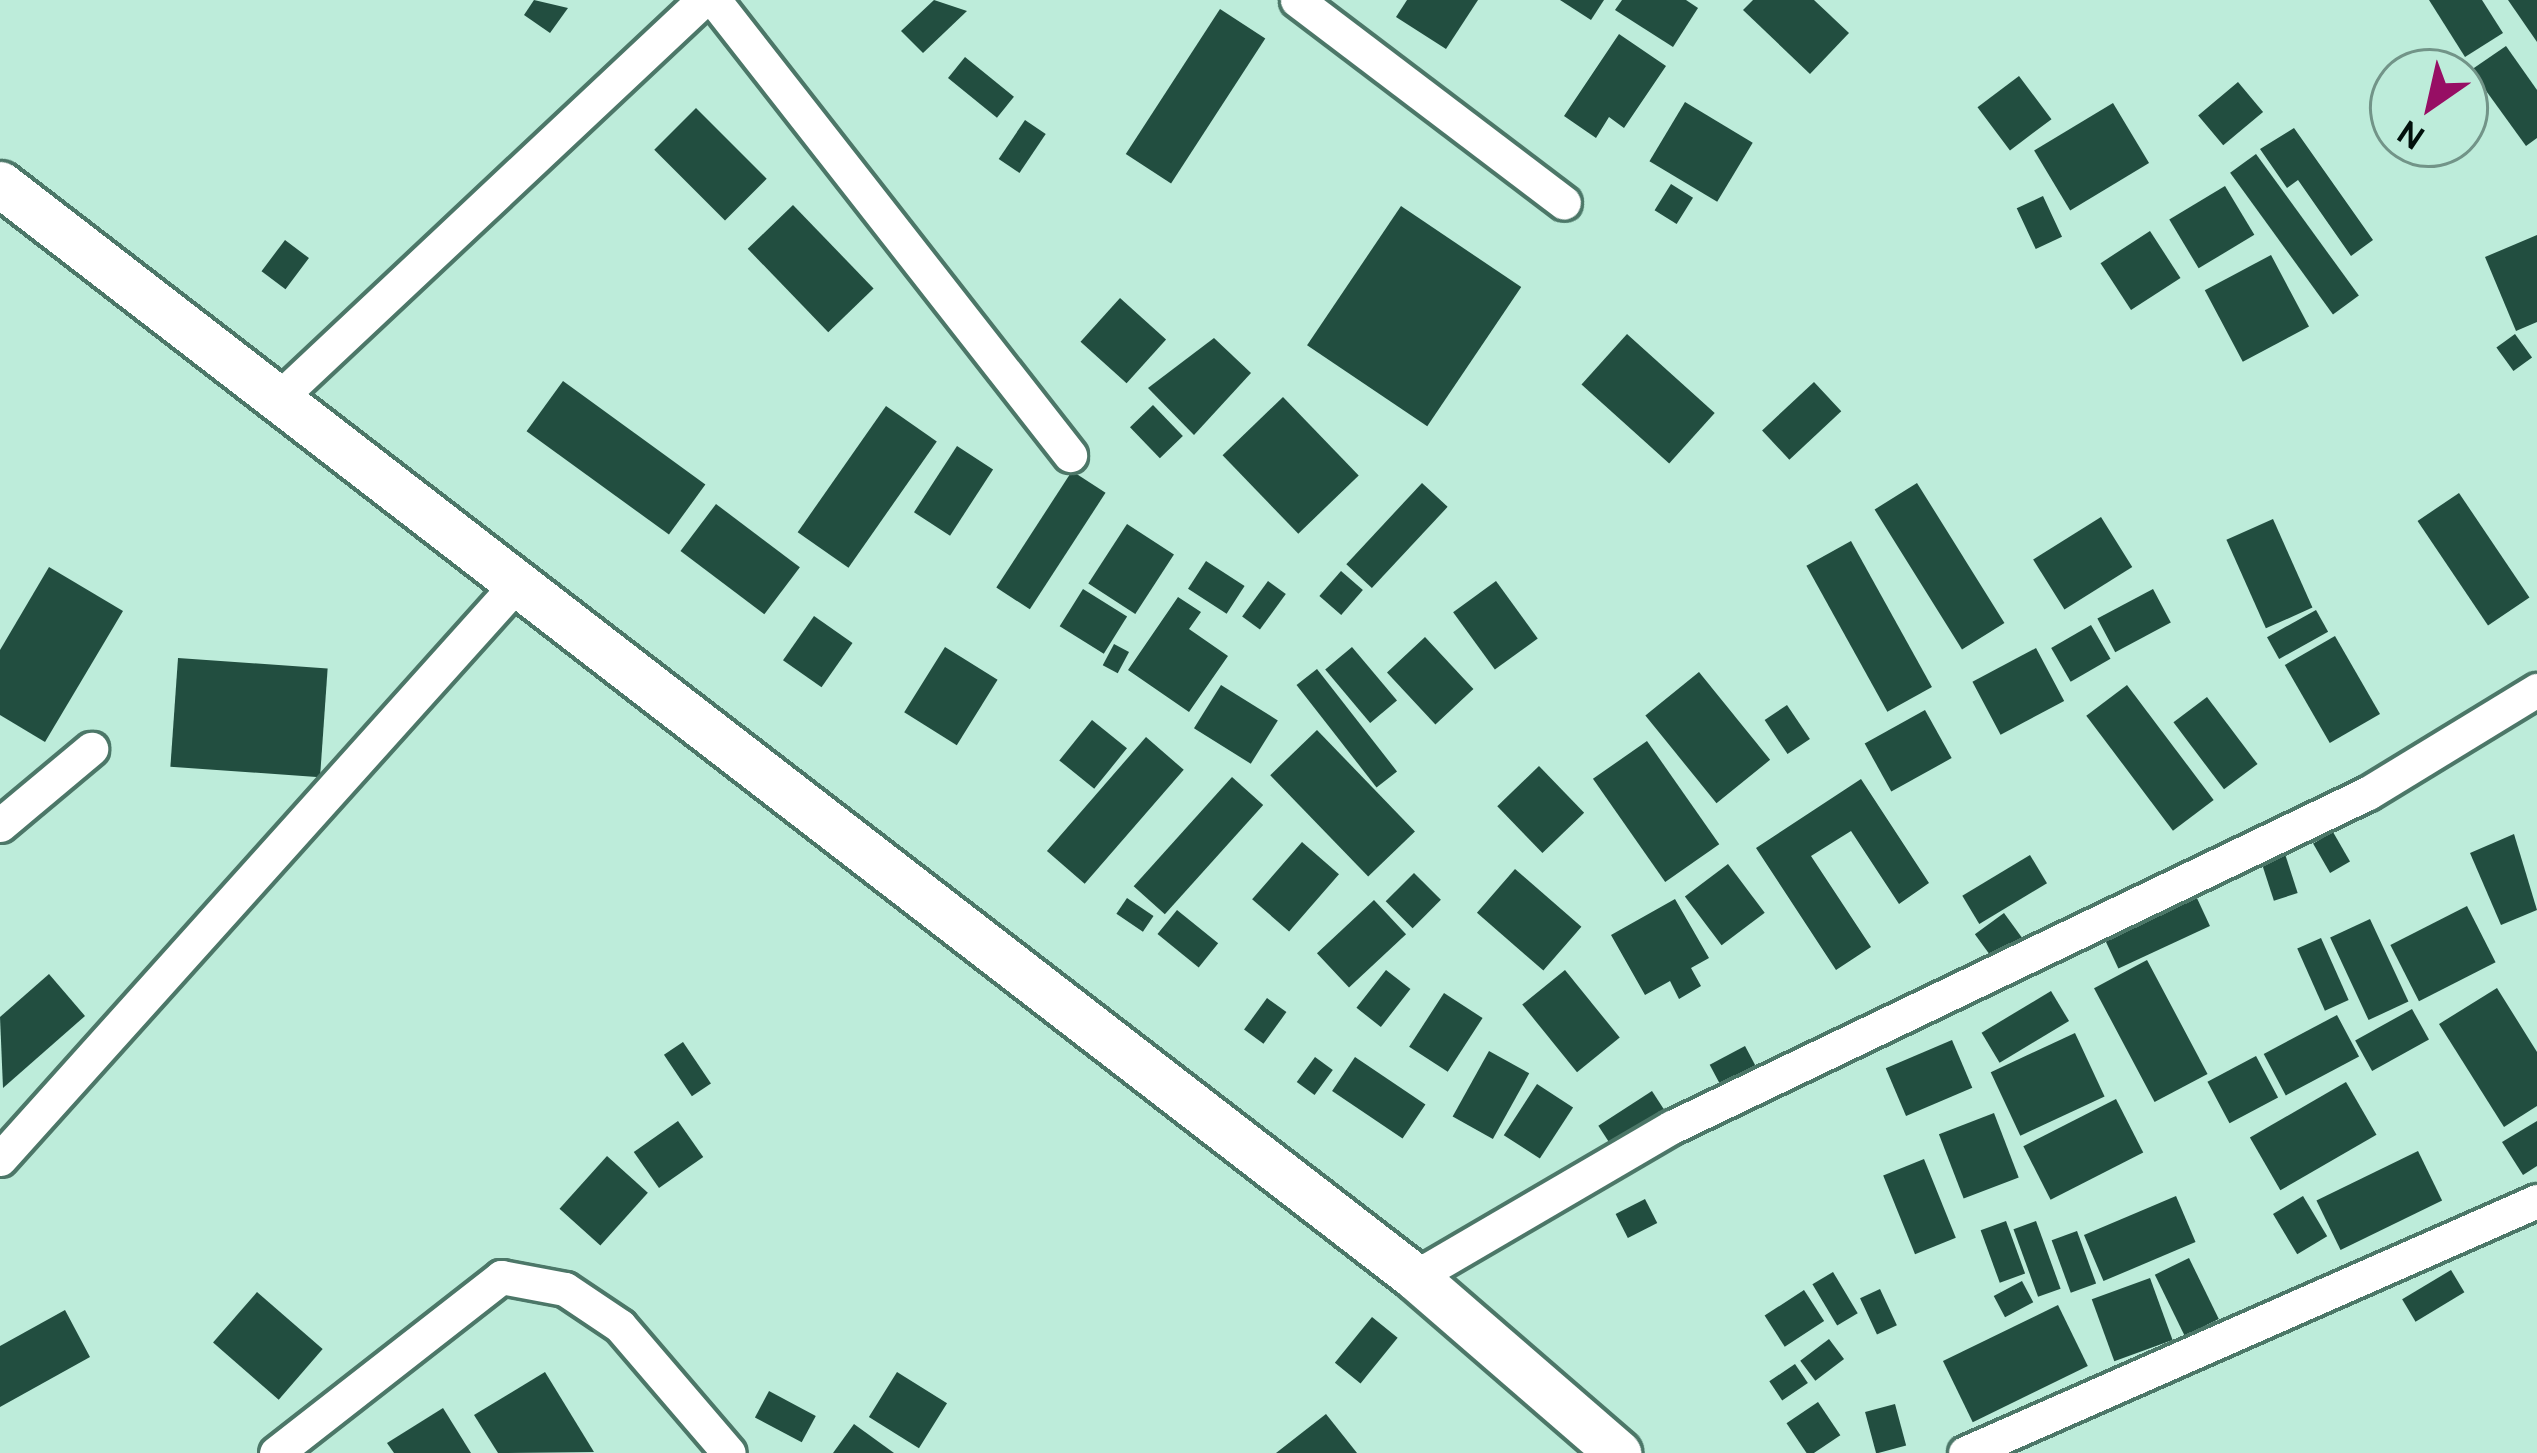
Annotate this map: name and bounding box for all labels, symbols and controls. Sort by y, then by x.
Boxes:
north arrow [2369,48,2489,168]
text: N [2390,112,2431,158]

